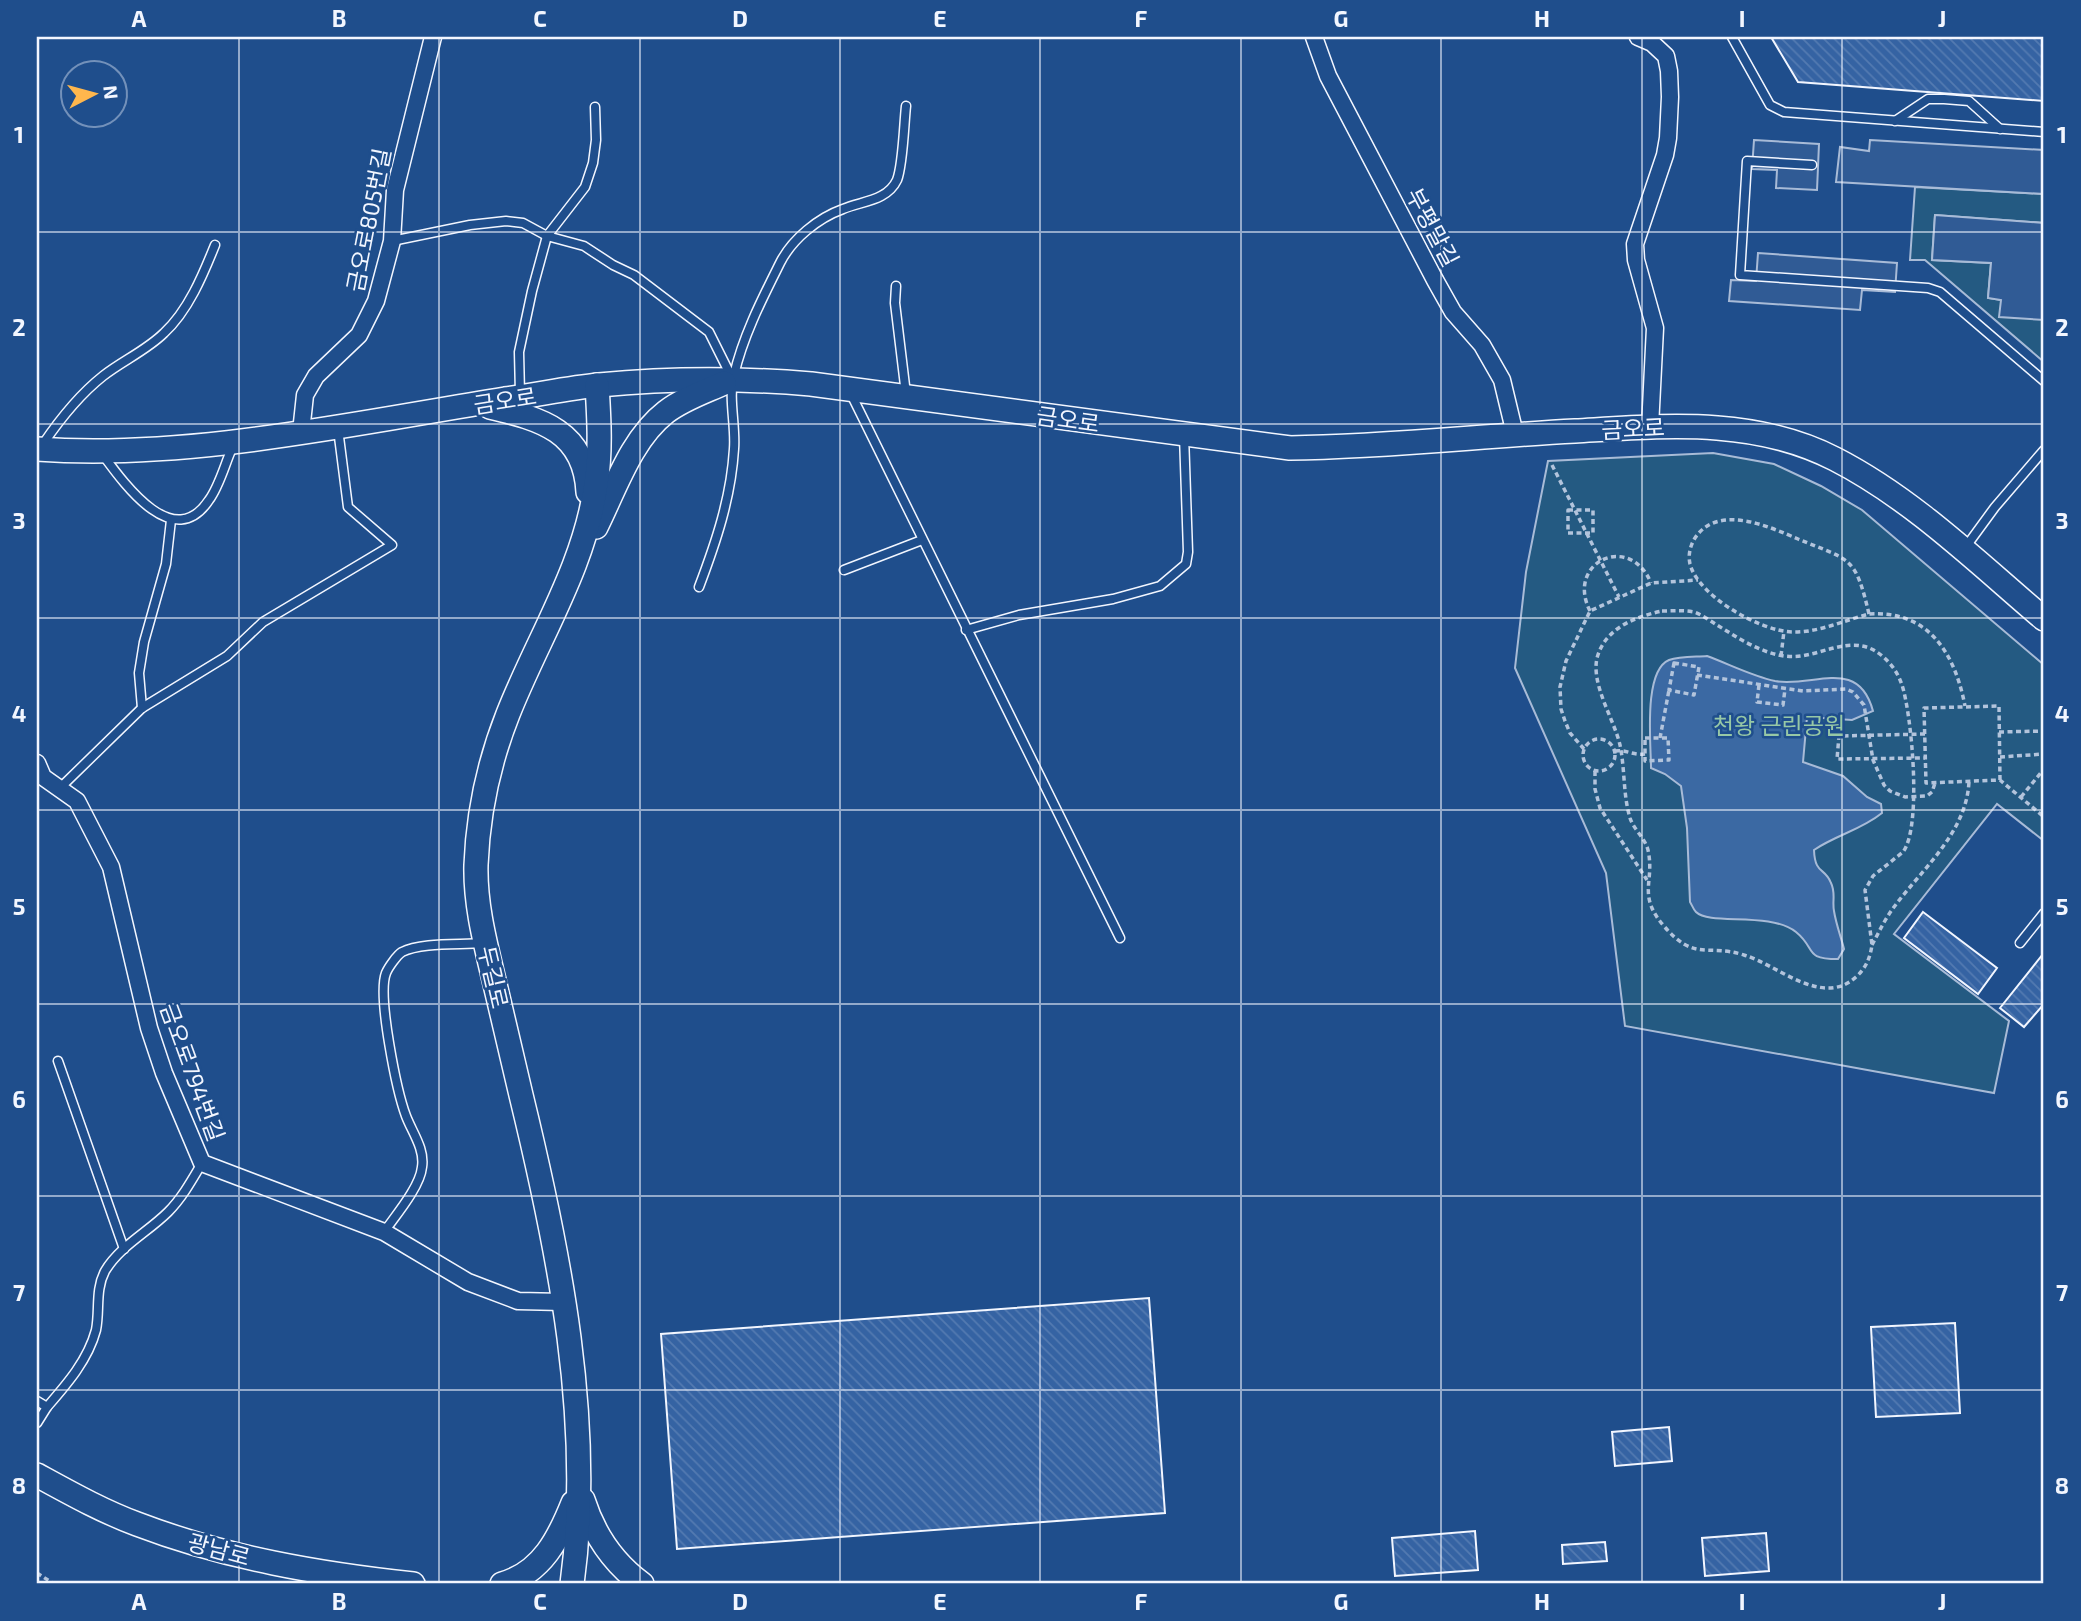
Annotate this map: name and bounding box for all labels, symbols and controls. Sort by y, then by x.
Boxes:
text: A [131,4,147,32]
text: B [332,4,346,32]
text: C [533,4,547,32]
text: D [732,4,748,32]
text: E [933,4,947,32]
text: F [1135,4,1148,32]
text: G [1334,4,1348,32]
text: H [1534,4,1550,32]
text: I [1739,4,1745,32]
text: J [1938,4,1946,32]
north arrow [60,60,130,130]
text: N [99,84,124,100]
text: 1 [14,120,24,148]
text: 1 [2057,120,2067,148]
street label: 금오로805번길 [340,146,396,294]
street label: 부평말길 [1401,183,1465,271]
text: 2 [12,313,26,341]
text: 2 [2055,313,2069,341]
street label: 금오로 [471,381,539,419]
street label: 금오로 [1035,401,1101,437]
street label: 금오로 [1601,412,1665,444]
text: 3 [12,506,26,534]
text: 3 [2055,506,2069,534]
text: 4 [12,699,26,727]
text: 4 [2055,699,2069,727]
park label: 천왕 근린공원 [1713,711,1845,739]
text: 5 [13,892,25,920]
text: 5 [2056,892,2068,920]
street label: 두길로 [473,943,515,1011]
street label: 금오로794번길 [155,999,231,1145]
text: 6 [12,1085,26,1113]
text: 6 [2055,1085,2069,1113]
text: 7 [13,1278,25,1306]
text: 7 [2056,1278,2068,1306]
text: 8 [12,1471,26,1499]
text: 8 [2055,1471,2069,1499]
street label: 광남로 [185,1527,253,1571]
text: A [131,1587,147,1615]
text: B [332,1587,346,1615]
text: C [533,1587,547,1615]
text: D [732,1587,748,1615]
text: E [933,1587,947,1615]
text: F [1135,1587,1148,1615]
text: G [1334,1587,1348,1615]
text: H [1534,1587,1550,1615]
text: I [1739,1587,1745,1615]
text: J [1938,1587,1946,1615]

